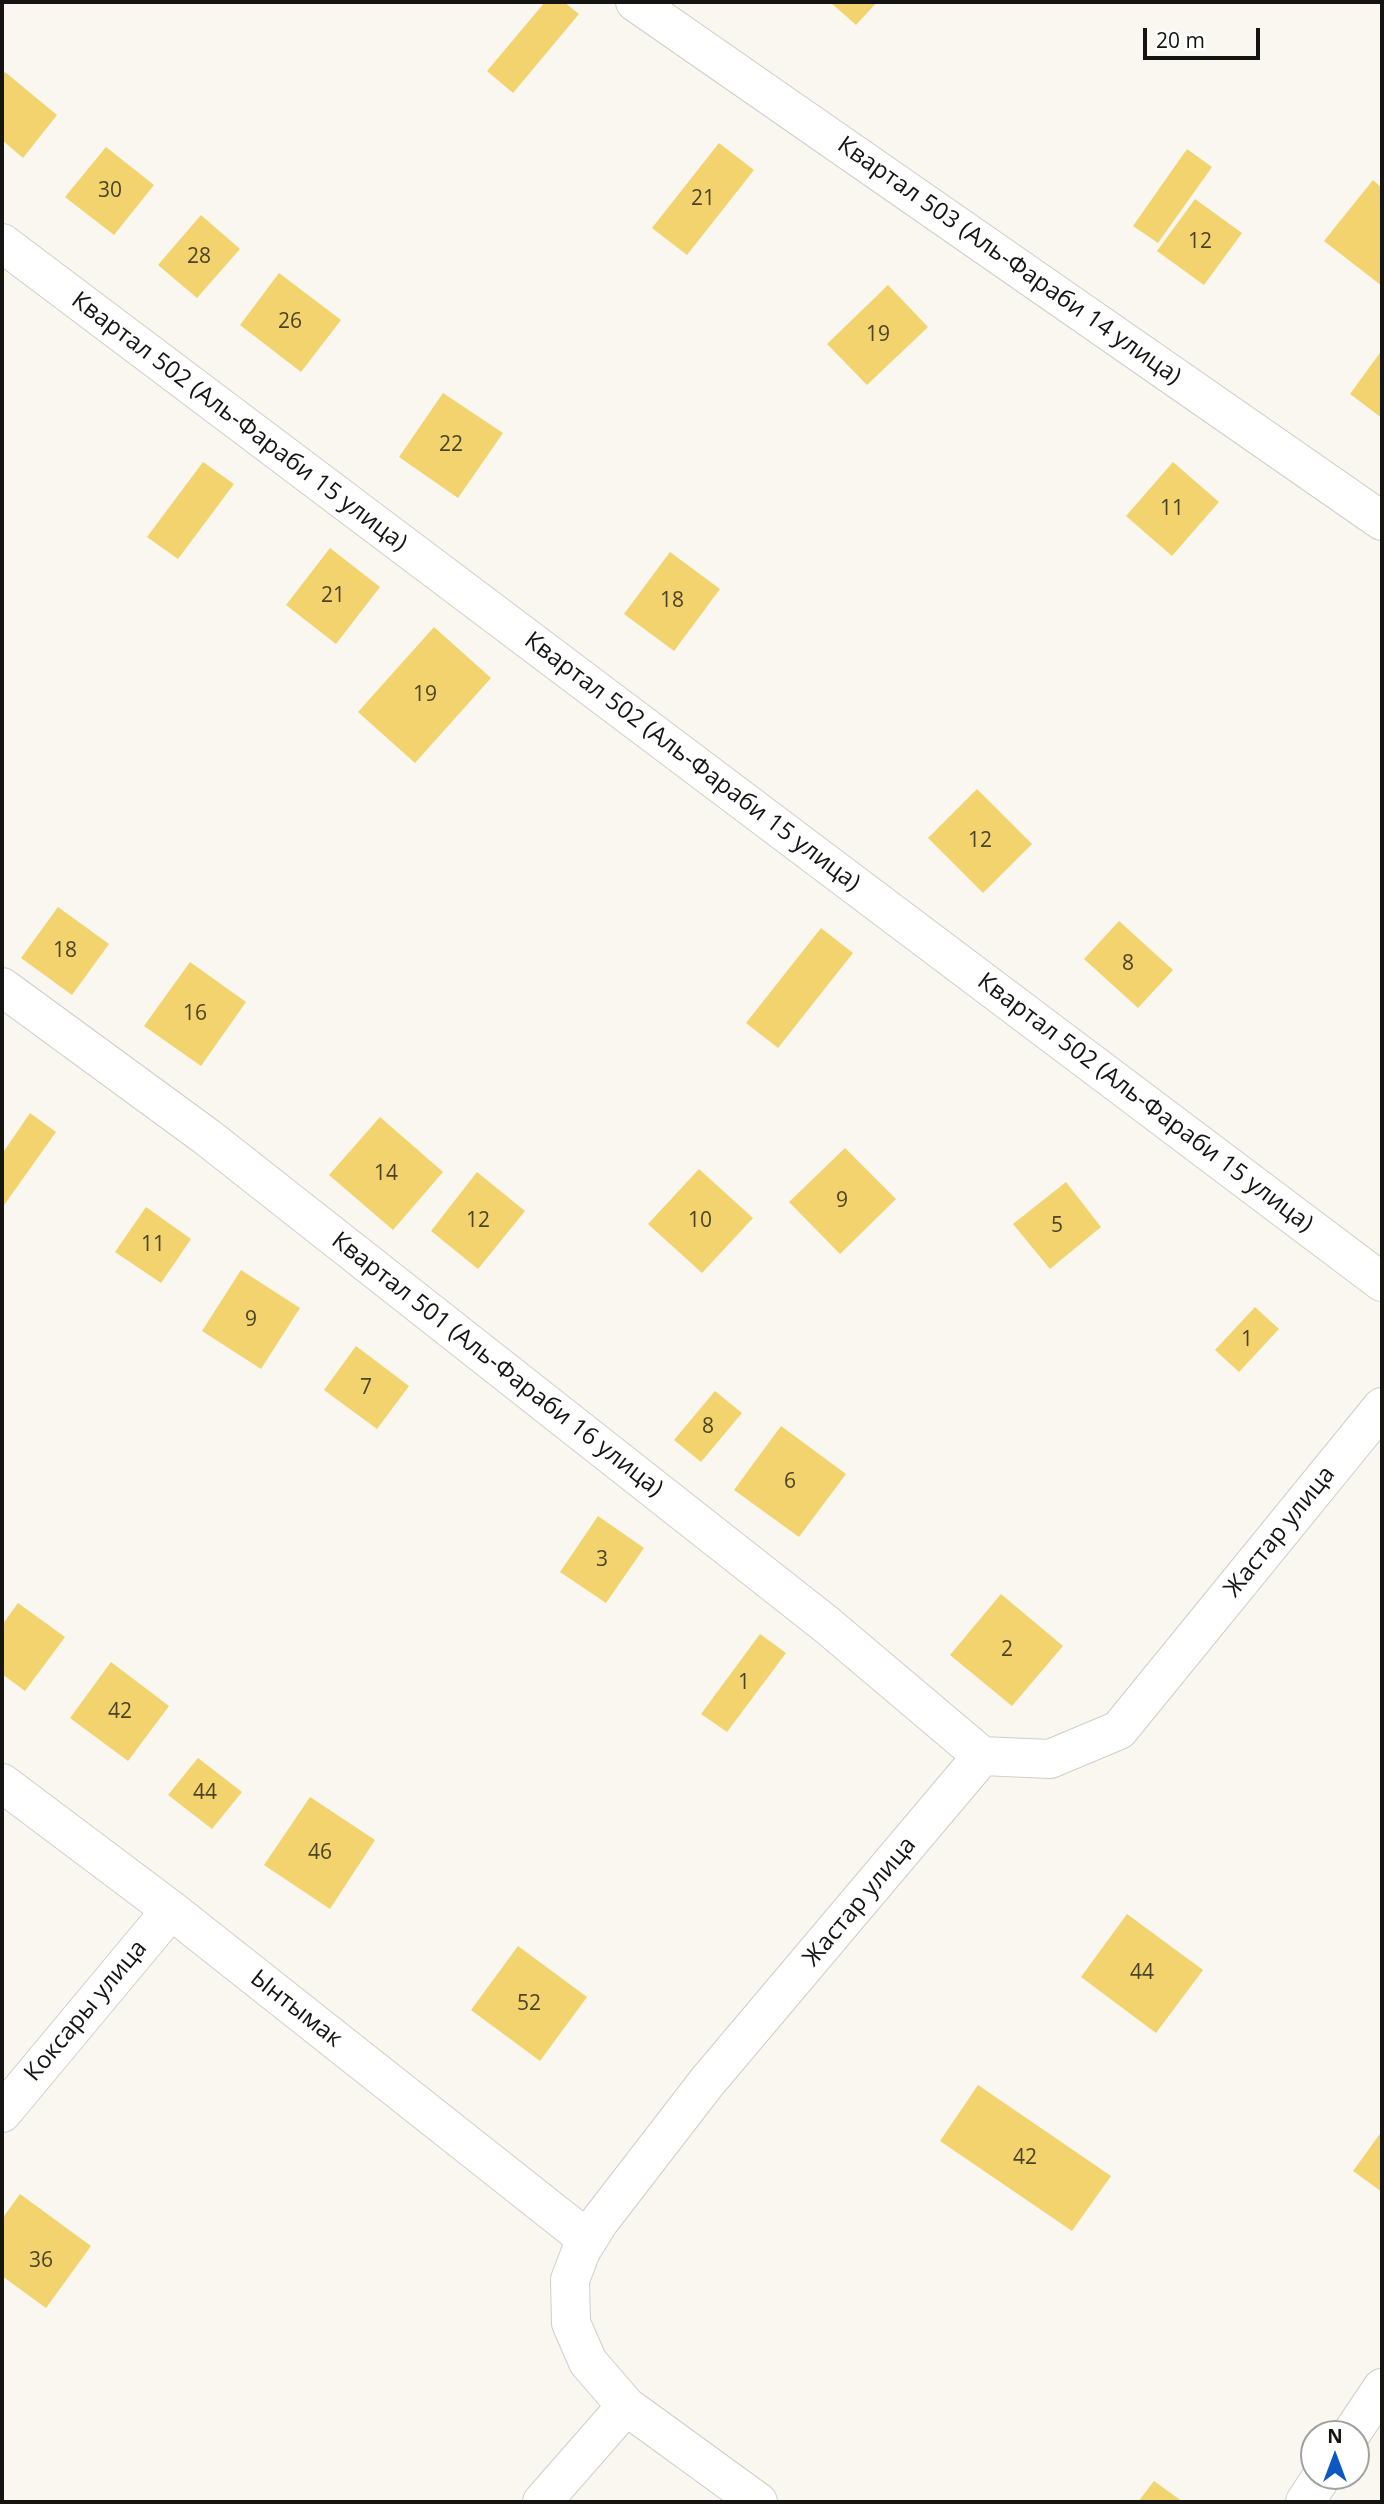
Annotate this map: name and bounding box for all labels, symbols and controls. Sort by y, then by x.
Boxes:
scale bar [1146,14,1263,58]
text: 20 m [1156,26,1205,54]
street label: Квартал 503 (Аль-Фараби 14 улица) [832,131,1186,391]
house number: 30 [98,178,122,204]
house number: 21 [691,186,715,212]
house number: 12 [1188,229,1212,255]
house number: 28 [187,244,211,270]
street label: Квартал 502 (Аль-Фараби 15 улица) [66,286,412,558]
house number: 26 [278,309,302,335]
house number: 19 [866,322,890,348]
house number: 22 [439,432,463,458]
house number: 11 [1160,496,1184,522]
house number: 21 [321,583,345,609]
house number: 18 [660,588,684,614]
street label: Квартал 502 (Аль-Фараби 15 улица) [519,626,865,898]
house number: 19 [413,682,437,708]
house number: 12 [968,828,992,854]
house number: 18 [53,938,77,964]
house number: 8 [1122,951,1134,977]
street label: Квартал 502 (Аль-Фараби 15 улица) [972,967,1318,1239]
house number: 16 [183,1001,207,1027]
house number: 14 [374,1161,398,1187]
house number: 9 [836,1188,848,1214]
house number: 12 [466,1208,490,1234]
house number: 10 [688,1208,712,1234]
house number: 5 [1051,1213,1063,1239]
street label: Квартал 501 (Аль-Фараби 16 улица) [326,1227,668,1503]
house number: 11 [141,1232,165,1258]
house number: 9 [245,1307,257,1333]
house number: 1 [1241,1327,1253,1353]
house number: 7 [360,1375,372,1401]
house number: 8 [702,1414,714,1440]
street label: Жастар улица [1218,1461,1342,1603]
house number: 6 [784,1469,796,1495]
house number: 3 [596,1547,608,1573]
house number: 2 [1001,1637,1013,1663]
house number: 1 [738,1670,750,1696]
house number: 42 [108,1699,132,1725]
house number: 44 [193,1780,217,1806]
street label: Жастар улица [798,1831,922,1973]
house number: 46 [308,1840,332,1866]
street label: Коксары улица [19,1935,153,2087]
house number: 44 [1130,1960,1154,1986]
street label: Ынтымак [244,1964,348,2054]
house number: 52 [517,1991,541,2017]
house number: 42 [1013,2145,1037,2171]
house number: 36 [29,2248,53,2274]
north arrow [1300,2420,1370,2490]
text: N [1327,2423,1343,2449]

